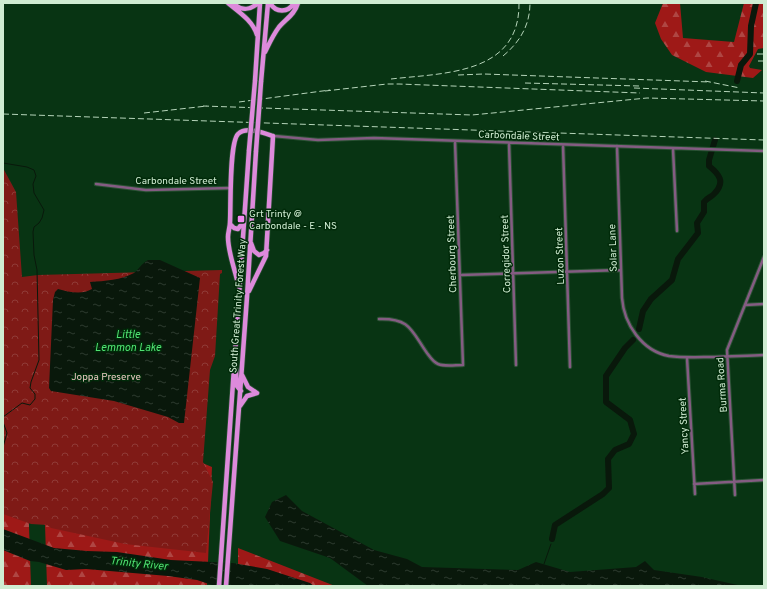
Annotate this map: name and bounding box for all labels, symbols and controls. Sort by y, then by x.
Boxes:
street label: Carbondale Street [478,129,560,144]
street label: Carbondale Street [135,175,217,188]
place label: Grt Trinty @ Carbondale - E - NS [249,208,337,233]
marker: Grt Trinty @ Carbondale - E - NS [236,214,246,224]
street label: Corregidor Street [499,214,514,293]
street label: Cherbourg Street [445,215,460,293]
street label: Solar Lane [606,224,621,272]
street label: Luzon Street [553,227,568,285]
street label: South Great Trinity Forest Way [227,239,250,374]
water label: Little Lemmon Lake [95,328,162,355]
street label: Burma Road [714,357,731,413]
park label: Joppa Preserve [71,371,141,384]
street label: Yancy Street [677,397,692,455]
water label: Trinity River [109,554,169,574]

